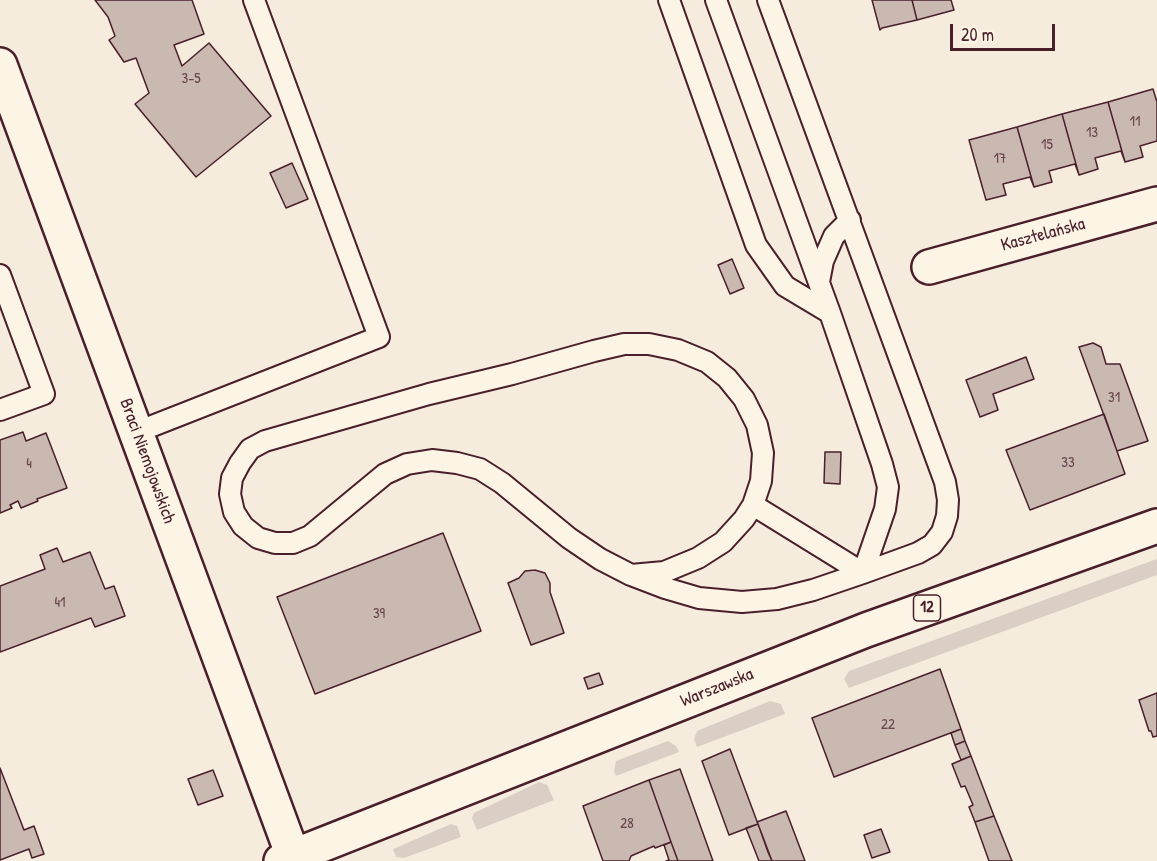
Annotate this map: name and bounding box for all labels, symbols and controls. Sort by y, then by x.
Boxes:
scale bar [953,12,1058,50]
text: 20 m [961,22,994,47]
house number: 3-5 [181,70,201,88]
house number: 11 [1130,113,1140,131]
house number: 13 [1086,124,1098,142]
house number: 15 [1041,136,1053,154]
house number: 17 [994,150,1006,168]
street label: Kasztelańska [999,213,1087,257]
house number: 31 [1108,389,1120,407]
street label: Braci Niemojowskich [114,396,180,526]
house number: 33 [1061,454,1075,472]
house number: 4 [26,455,32,473]
house number: 41 [54,594,66,612]
road number: 12 [914,595,940,621]
house number: 39 [373,605,385,623]
street label: Warszawska [677,664,757,712]
house number: 22 [881,716,895,734]
house number: 28 [620,815,634,833]

